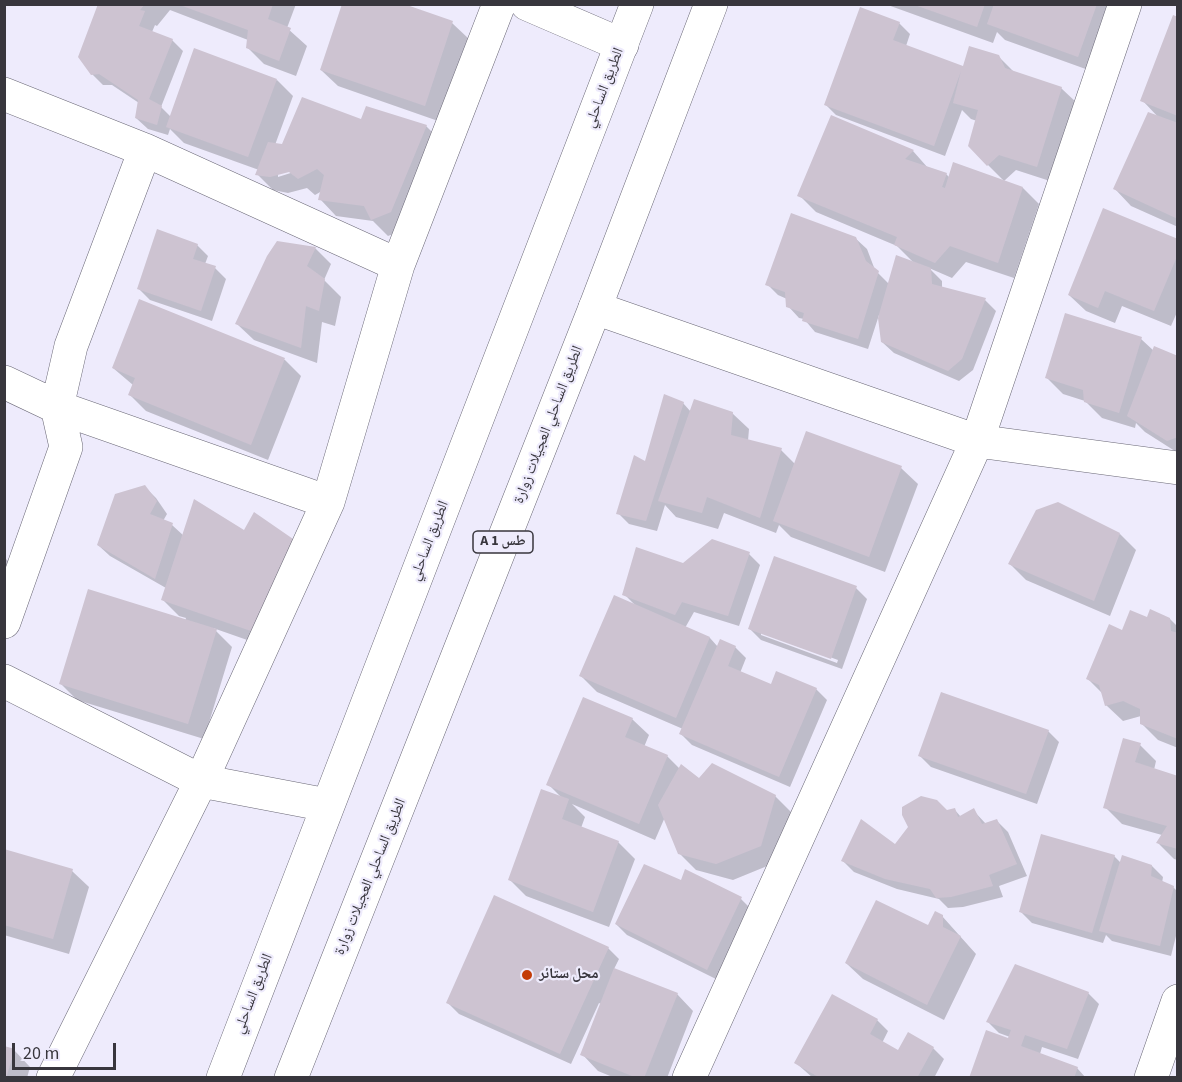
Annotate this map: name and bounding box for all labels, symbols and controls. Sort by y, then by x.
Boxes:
street label: الطريق الساحلي [582,46,628,130]
street label: الطريق الساحلي العجيلات زوارة [511,344,587,506]
street label: الطريق الساحلي [407,499,453,583]
road number: A 1 طس [473,531,533,553]
street label: الطريق الساحلي العجيلات زوارة [331,796,411,958]
street label: الطريق الساحلي [231,952,277,1036]
place label: محل ستائر [539,966,598,984]
marker: محل ستائر [520,968,534,982]
scale bar [15,1031,118,1069]
text: 20 m [23,1041,59,1066]

